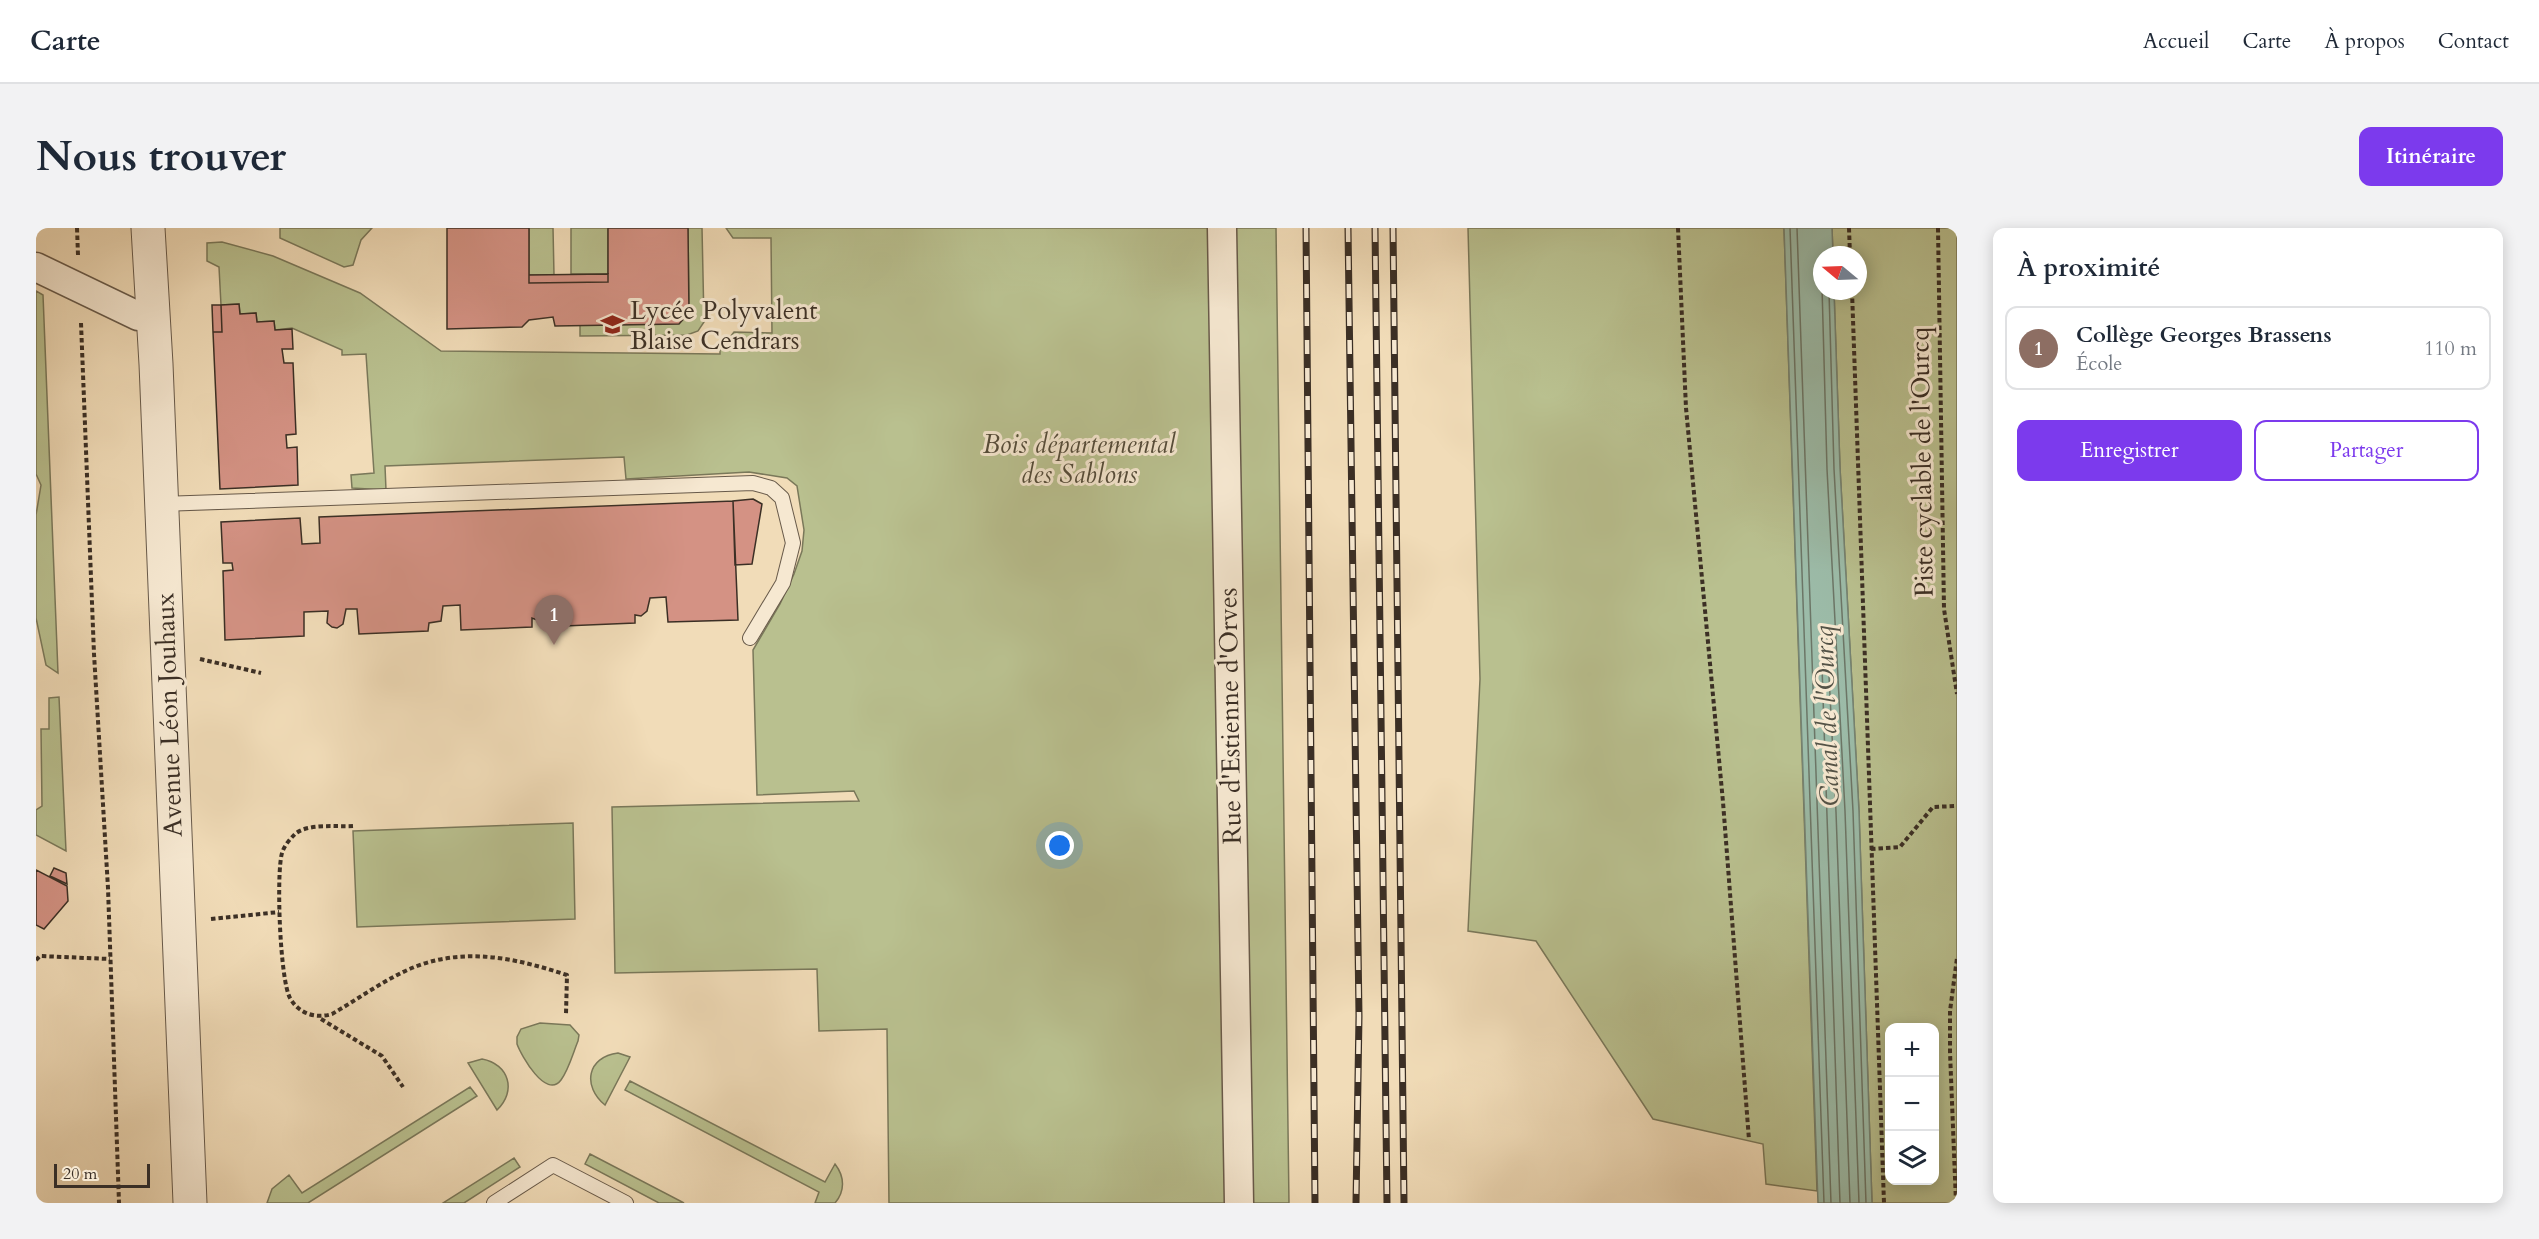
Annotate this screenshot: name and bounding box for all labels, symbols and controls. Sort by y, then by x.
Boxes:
text: Carte [30,22,101,60]
text: Accueil [2143,27,2209,56]
text: Carte [2242,27,2291,56]
text: À propos [2324,27,2405,56]
text: Contact [2438,27,2509,56]
button: Itinéraire [2359,127,2503,186]
text: Nous trouver [36,128,286,185]
north arrow [1813,246,1867,300]
text: À proximité [2017,250,2160,285]
place label: Lycée Polyvalent Blaise Cendrars [630,293,818,358]
school or university icon: Lycée Polyvalent Blaise Cendrars [599,312,625,338]
text: Collège Georges Brassens [2076,320,2332,350]
street label: Piste cyclable de l'Ourcq [1902,327,1942,597]
text: 1 [2033,335,2044,362]
text: 110 m [2424,335,2477,362]
text: École [2076,350,2122,377]
button: Enregistrer [2017,420,2242,481]
button: Partager [2254,420,2479,481]
park label: Bois départemental des Sablons [983,427,1176,492]
street label: Rue d'Estienne d'Orves [1210,587,1250,845]
street label: Avenue Léon Jouhaux [147,592,191,838]
pin: 1 [534,596,574,645]
water label: Canal de l'Ourcq [1805,625,1849,807]
your location [1045,831,1074,860]
map controls [1885,1023,1939,1185]
button: + [1885,1023,1939,1077]
button: − [1885,1077,1939,1131]
button: layers [1885,1131,1939,1185]
scale bar [54,1161,150,1188]
text: 20 m [63,1163,97,1185]

